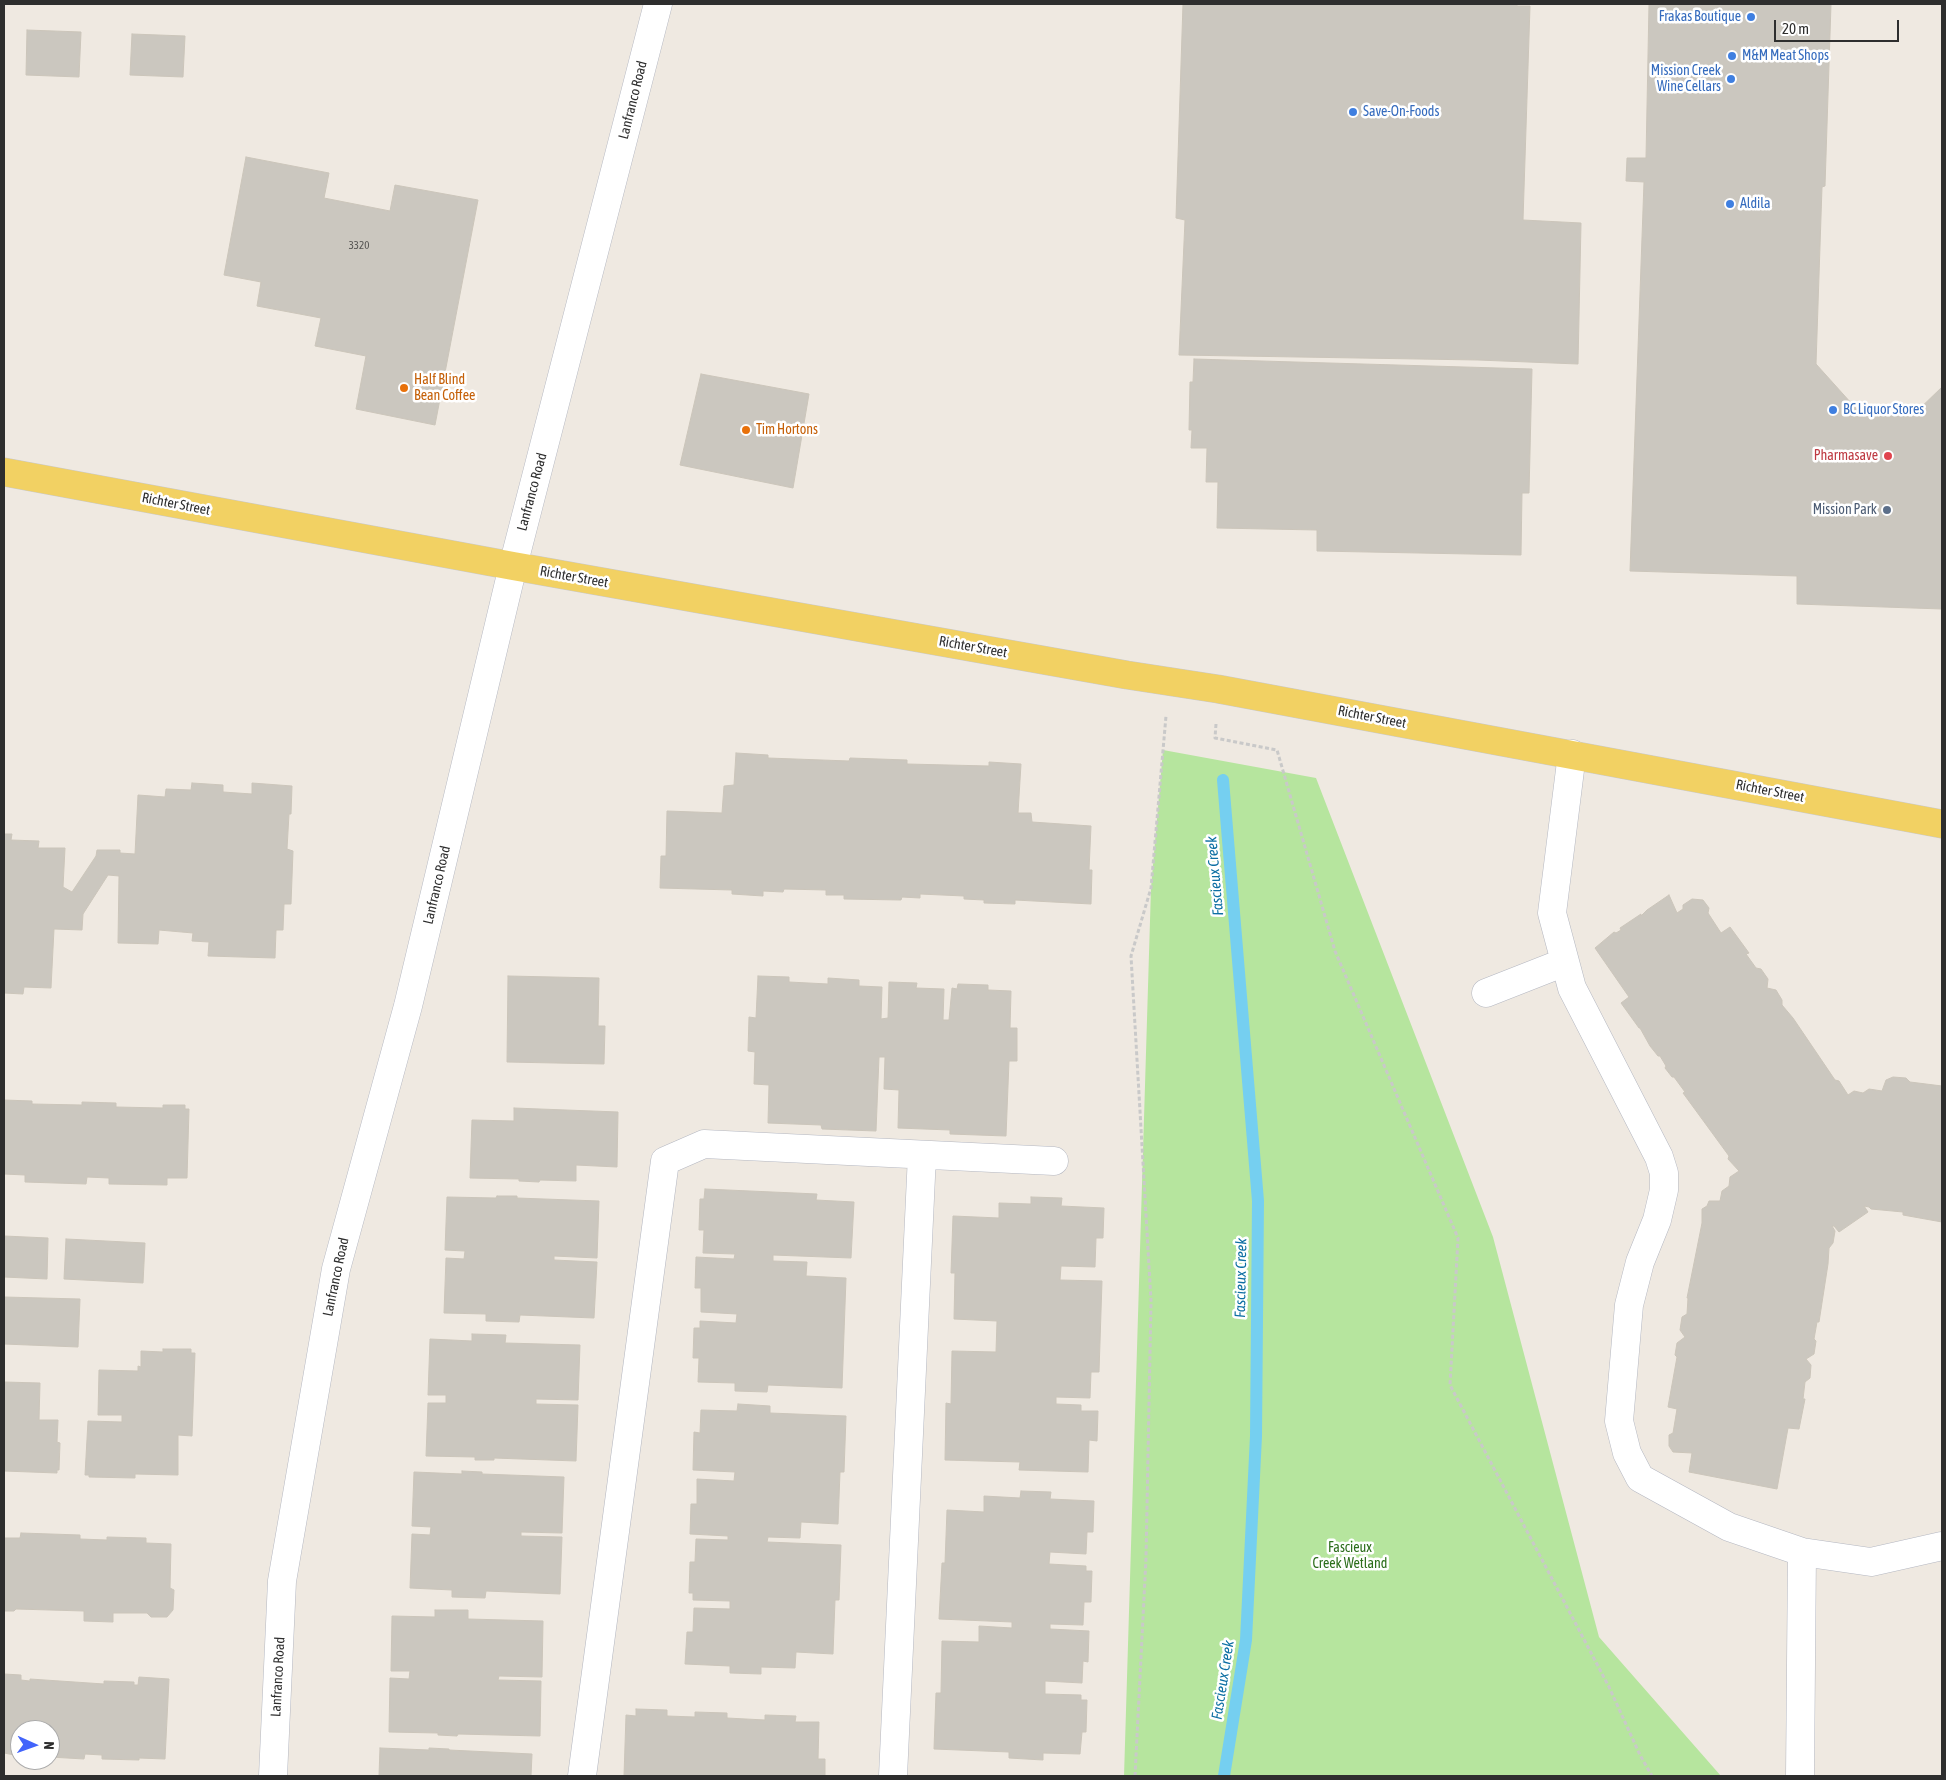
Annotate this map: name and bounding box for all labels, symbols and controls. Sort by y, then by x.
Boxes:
place label: Frakas Boutique [1659,9,1741,25]
scale bar [1776,10,1901,42]
marker: Frakas Boutique [1745,11,1757,23]
text: 20 m [1782,20,1809,37]
place label: M&M Meat Shops [1742,48,1829,64]
marker: M&M Meat Shops [1726,50,1738,62]
street label: Lanfranco Road [615,59,651,141]
place label: Mission Creek Wine Cellars [1651,63,1721,95]
marker: Mission Creek Wine Cellars [1725,73,1737,85]
place label: Save-On-Foods [1363,104,1439,120]
marker: Save-On-Foods [1347,106,1359,118]
place label: Aldila [1740,196,1771,212]
marker: Aldila [1724,198,1736,210]
house number: 3320 [349,239,369,253]
place label: Half Blind Bean Coffee [414,372,475,404]
marker: Half Blind Bean Coffee [398,382,410,394]
place label: BC Liquor Stores [1843,402,1924,418]
marker: BC Liquor Stores [1827,404,1839,416]
place label: Tim Hortons [756,422,818,438]
marker: Tim Hortons [740,424,752,436]
place label: Pharmasave [1814,448,1878,464]
marker: Pharmasave [1882,450,1894,462]
street label: Lanfranco Road [514,451,550,533]
street label: Richter Street [140,489,212,519]
place label: Mission Park [1813,502,1877,518]
marker: Mission Park [1881,504,1893,516]
street label: Richter Street [538,563,610,591]
street label: Richter Street [937,633,1009,661]
street label: Richter Street [1336,702,1408,732]
street label: Richter Street [1734,776,1806,806]
water label: Fascieux Creek [1203,835,1227,917]
street label: Lanfranco Road [420,844,454,926]
street label: Lanfranco Road [319,1236,353,1318]
water label: Fascieux Creek [1231,1238,1251,1318]
park label: Fascieux Creek Wetland [1313,1540,1387,1572]
street label: Lanfranco Road [268,1637,288,1717]
water label: Fascieux Creek [1208,1639,1238,1721]
north arrow [10,1720,60,1770]
text: N [41,1741,57,1750]

